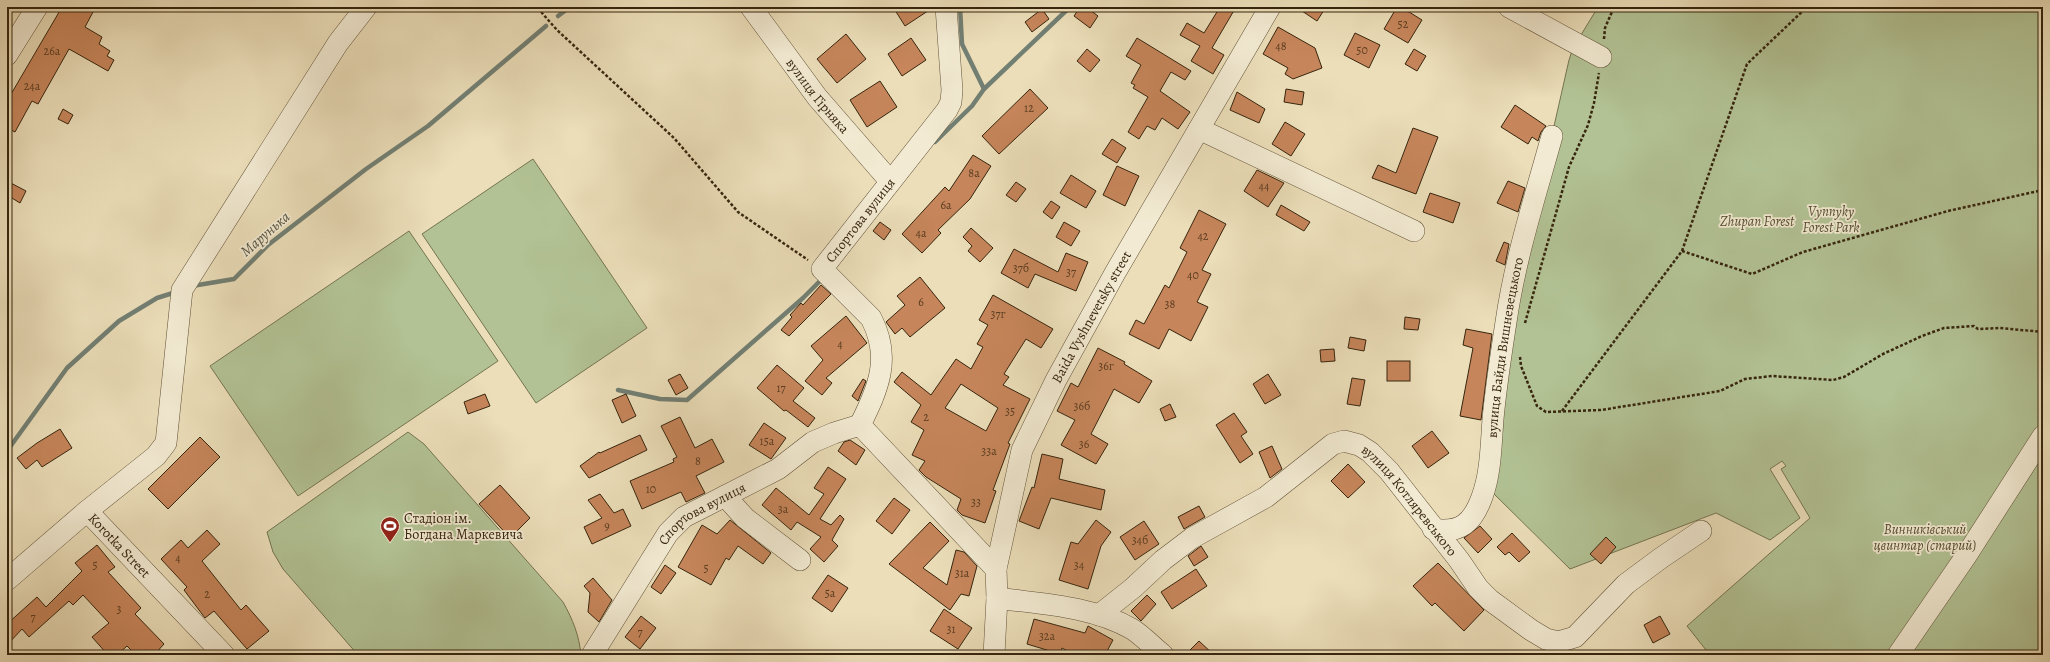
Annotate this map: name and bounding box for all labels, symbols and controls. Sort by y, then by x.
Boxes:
house number: 52 [1398,16,1409,32]
house number: 48 [1275,38,1287,54]
house number: 50 [1356,42,1368,58]
house number: 26а [44,43,61,59]
street label: вулиця Гірняка [781,54,854,138]
house number: 24а [24,78,41,94]
house number: 12 [1024,100,1034,116]
house number: 8а [968,165,980,181]
street label: Спортова вулиця [821,174,900,267]
house number: 44 [1259,178,1270,194]
house number: 6а [940,197,952,213]
park label: Vynnyky Forest Park [1802,202,1860,237]
water label: Марунька [236,207,294,261]
park label: Zhupan Forest [1720,212,1795,231]
house number: 4а [916,225,927,241]
house number: 42 [1197,228,1209,244]
street label: Baida Vyshnevetsky street [1047,247,1136,387]
street label: вулиця Байди Вишневецького [1483,255,1528,439]
house number: 37б [1013,260,1029,276]
house number: 37 [1066,264,1077,280]
house number: 40 [1187,267,1199,283]
house number: 6 [918,294,924,310]
house number: 38 [1165,296,1176,312]
house number: 37г [990,306,1006,322]
house number: 4 [837,336,843,352]
house number: 36г [1098,358,1114,374]
house number: 17 [776,380,787,396]
house number: 36б [1074,398,1090,414]
house number: 35 [1005,403,1015,419]
house number: 2 [923,409,929,425]
house number: 15а [760,433,775,449]
house number: 36 [1079,436,1090,452]
street label: вулиця Котляревського [1358,440,1461,560]
house number: 33а [981,443,997,459]
house number: 8 [695,453,701,469]
street label: Спортова вулиця [654,478,749,549]
house number: 10 [646,481,656,497]
house number: 33 [971,494,981,510]
house number: 3а [778,501,789,517]
street label: Korotka Street [84,509,155,582]
place label: Стадіон ім. Богдана Маркевича [404,509,523,544]
sports icon: Стадіон ім. Богдана Маркевича [379,515,401,543]
house number: 9 [604,518,610,534]
park label: Винниківський цвинтар (старий) [1874,520,1976,555]
house number: 34б [1132,532,1148,548]
house number: 4 [175,550,181,566]
house number: 5 [92,557,98,573]
house number: 34 [1074,557,1085,573]
house number: 5 [703,560,709,576]
house number: 31а [955,565,970,581]
house number: 5а [825,585,836,601]
house number: 2 [204,586,210,602]
house number: 3 [117,601,122,617]
house number: 7 [30,609,36,625]
house number: 31 [946,621,956,637]
house number: 7 [637,624,643,640]
house number: 32а [1039,628,1056,644]

